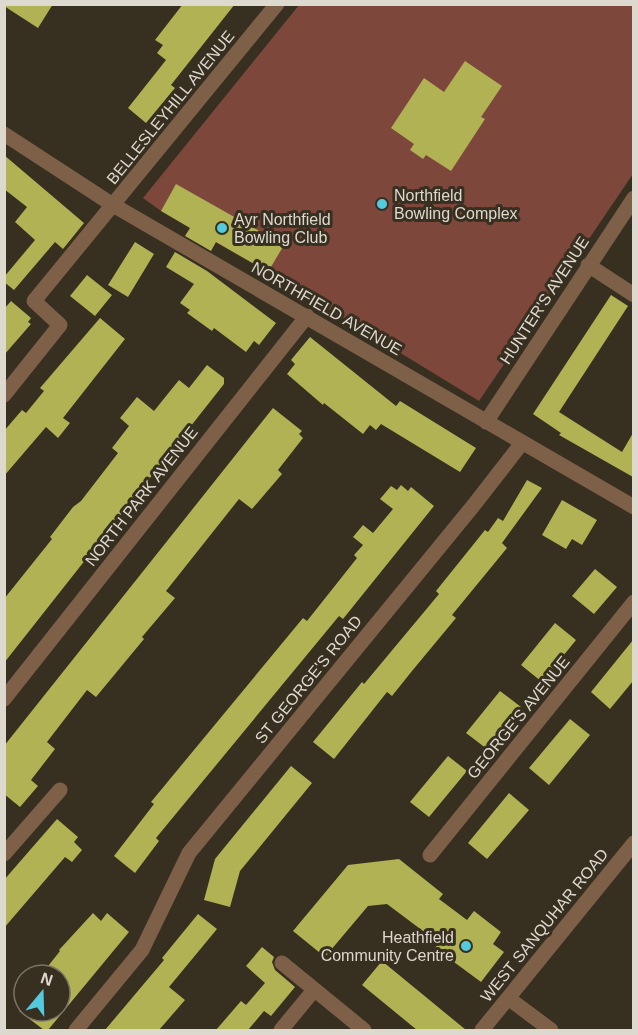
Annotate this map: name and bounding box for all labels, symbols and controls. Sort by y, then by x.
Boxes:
street label: BELLESLEYHILL AVENUE [103,27,237,187]
place label: Northfield Bowling Complex [394,187,518,222]
marker: Northfield Bowling Complex [375,197,389,211]
place label: Ayr Northfield Bowling Club [234,211,331,246]
marker: Ayr Northfield Bowling Club [215,221,229,235]
street label: HUNTER'S AVENUE [497,233,592,367]
street label: NORTHFIELD AVENUE [249,259,405,358]
street label: NORTH PARK AVENUE [82,423,201,569]
street label: ST GEORGE'S ROAD [252,612,365,747]
street label: GEORGE'S AVENUE [464,653,573,782]
street label: WEST SANQUHAR ROAD [477,845,611,1005]
place label: Heathfield Community Centre [321,929,454,964]
marker: Heathfield Community Centre [459,939,473,953]
north arrow [12,963,72,1023]
text: N [38,969,55,989]

